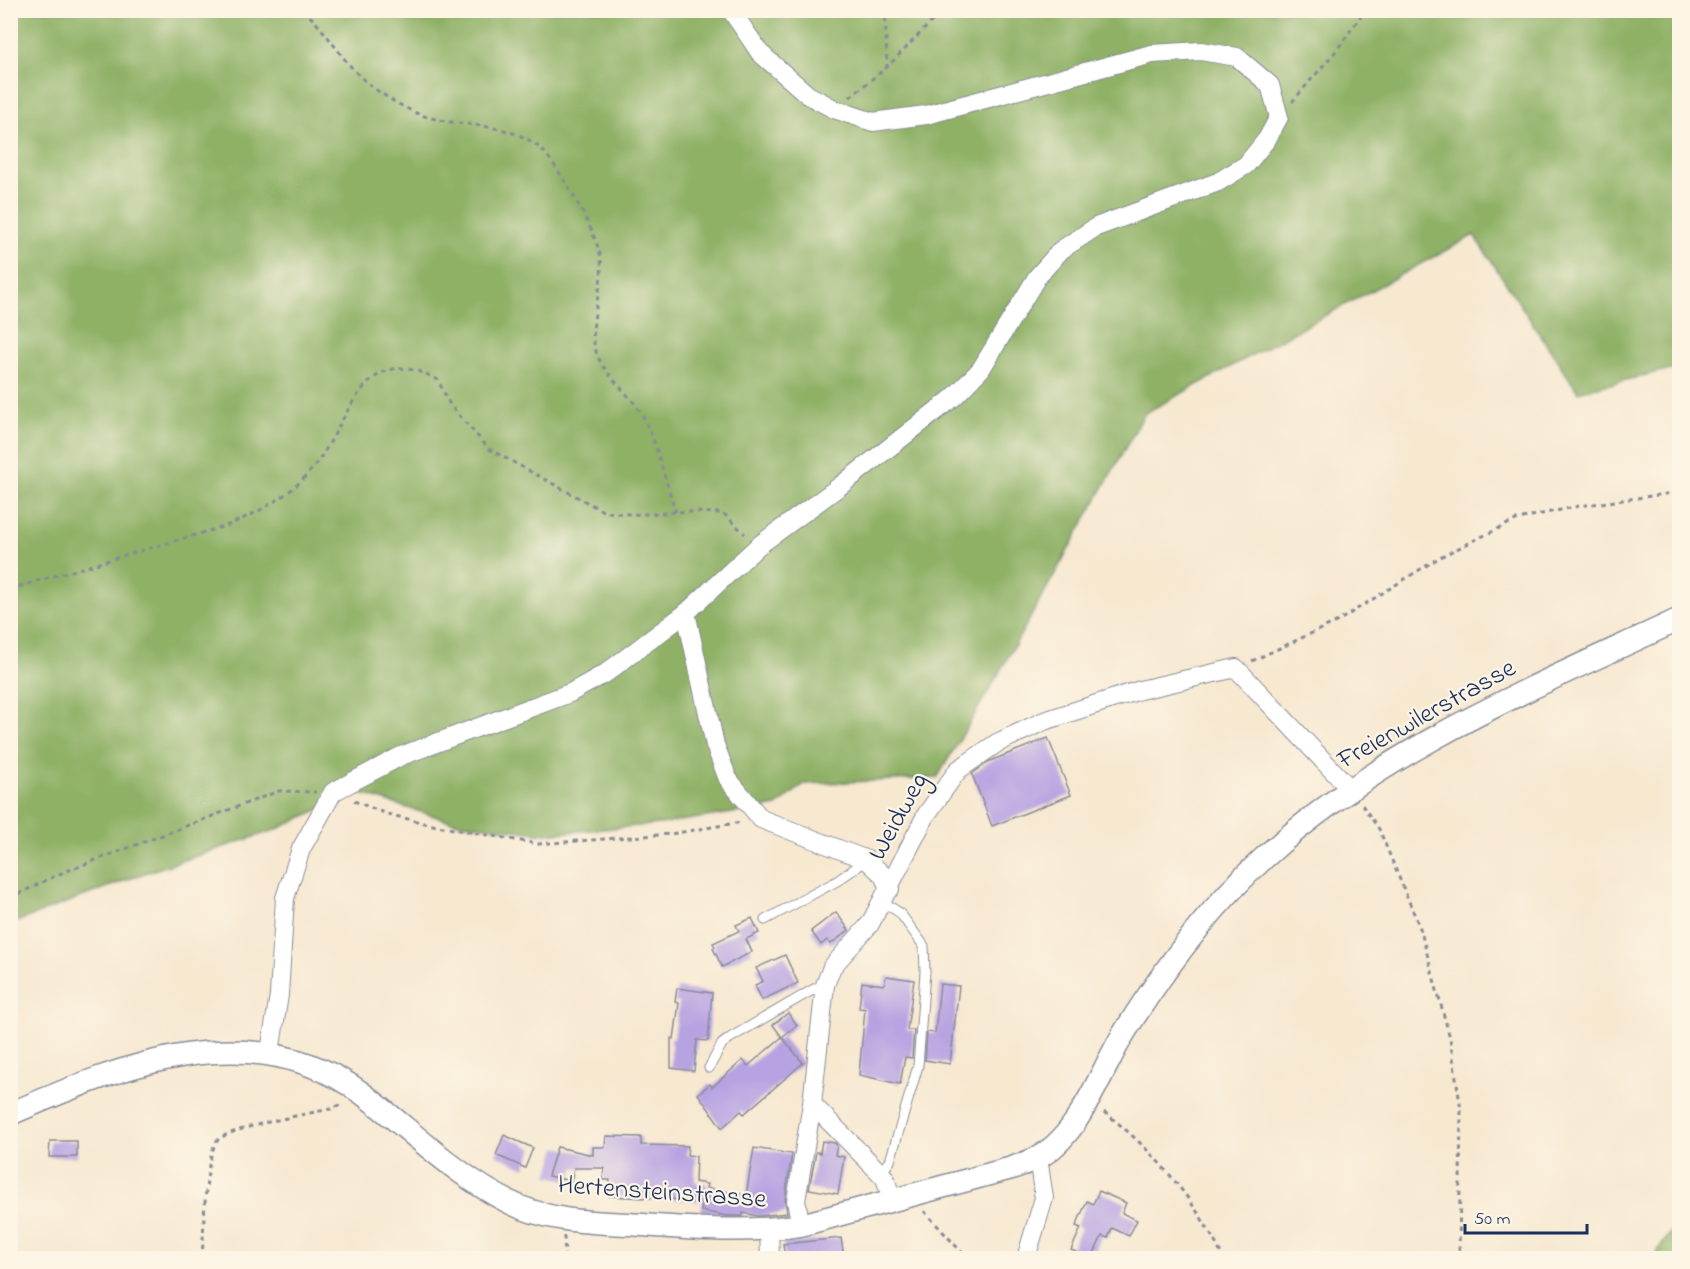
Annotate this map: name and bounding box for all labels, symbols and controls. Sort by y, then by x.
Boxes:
street label: Freienwilerstrasse [1330,649,1524,781]
street label: Weidweg [859,766,939,868]
street label: Hertensteinstrasse [556,1166,769,1220]
scale bar [1465,1197,1586,1235]
text: 50 m [1474,1207,1511,1233]

